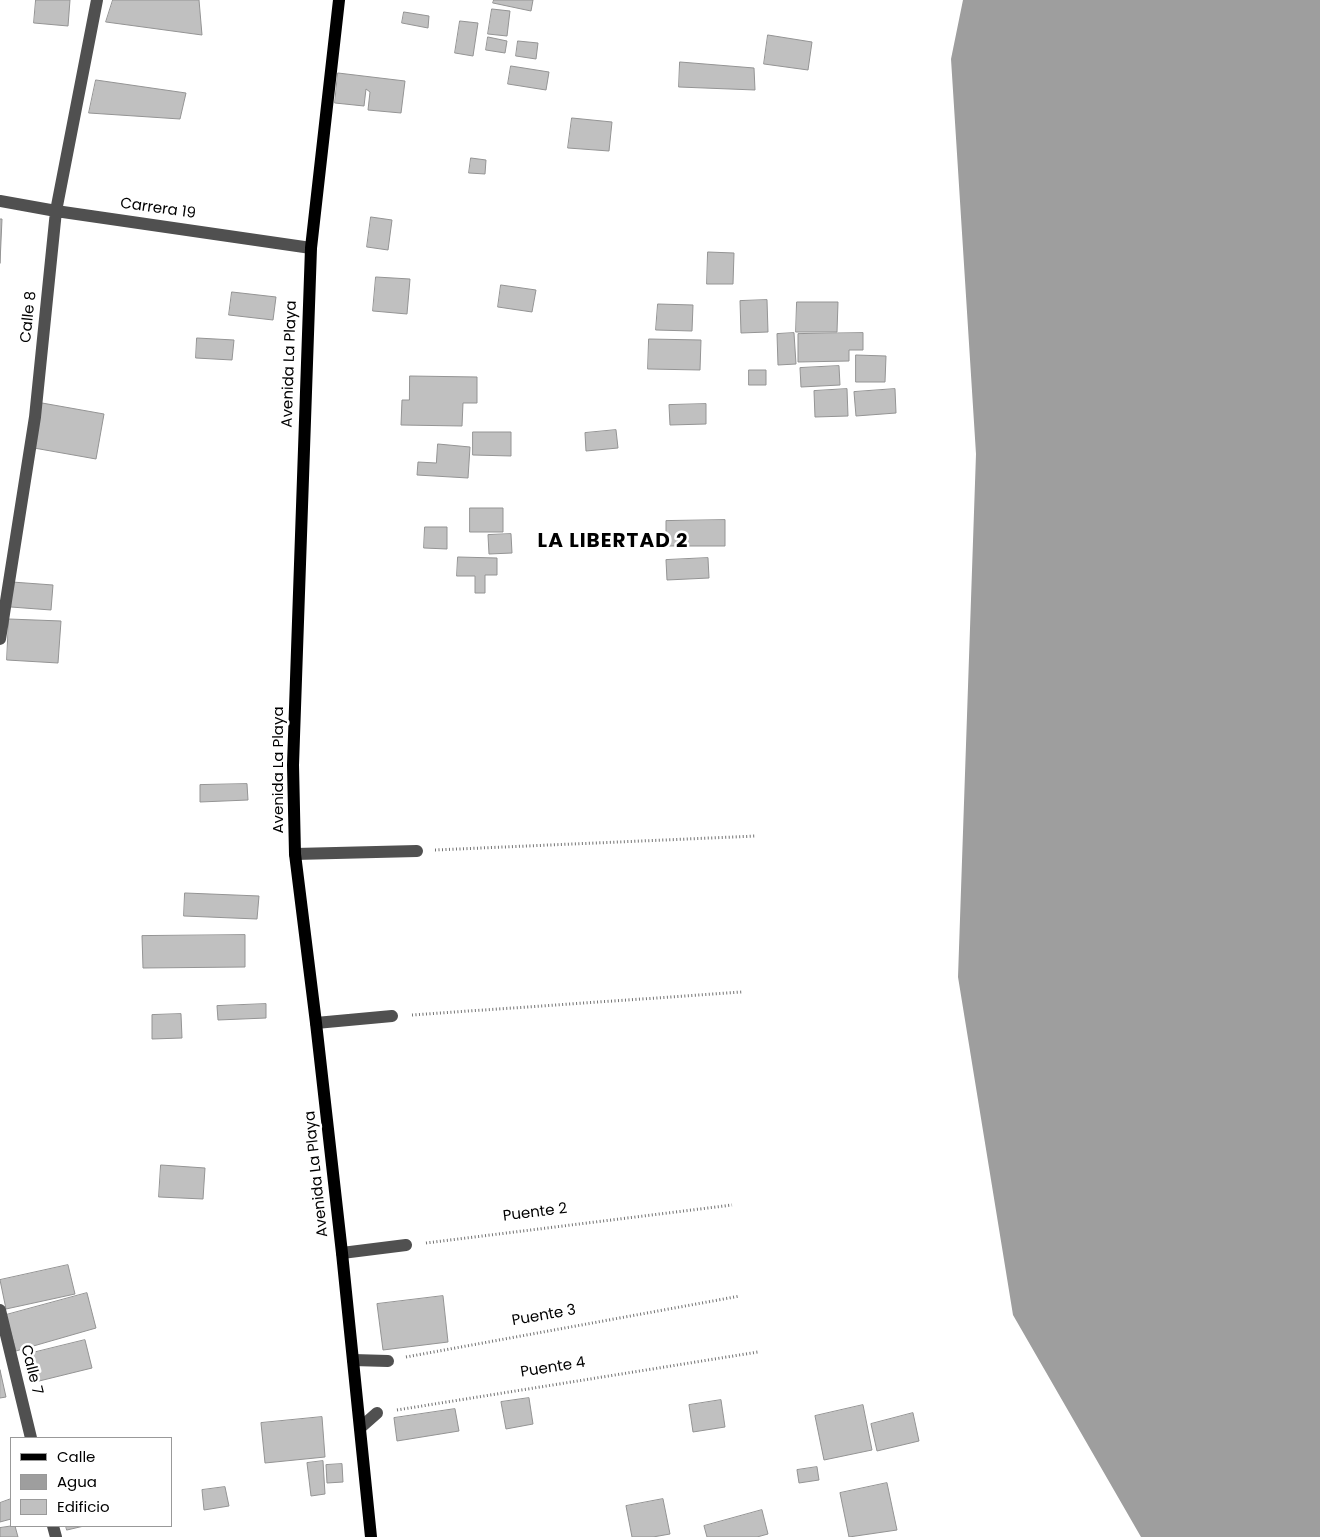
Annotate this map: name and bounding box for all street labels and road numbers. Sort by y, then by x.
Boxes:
street label: Carrera 19 [119,195,197,223]
street label: Calle 8 [17,290,41,344]
street label: Avenida La Playa [279,300,301,428]
street label: Avenida La Playa [270,706,288,834]
street label: Avenida La Playa [301,1110,333,1238]
street label: Puente 2 [502,1200,568,1226]
street label: Puente 3 [511,1302,577,1330]
street label: Calle 7 [16,1343,46,1397]
street label: Puente 4 [519,1354,587,1382]

